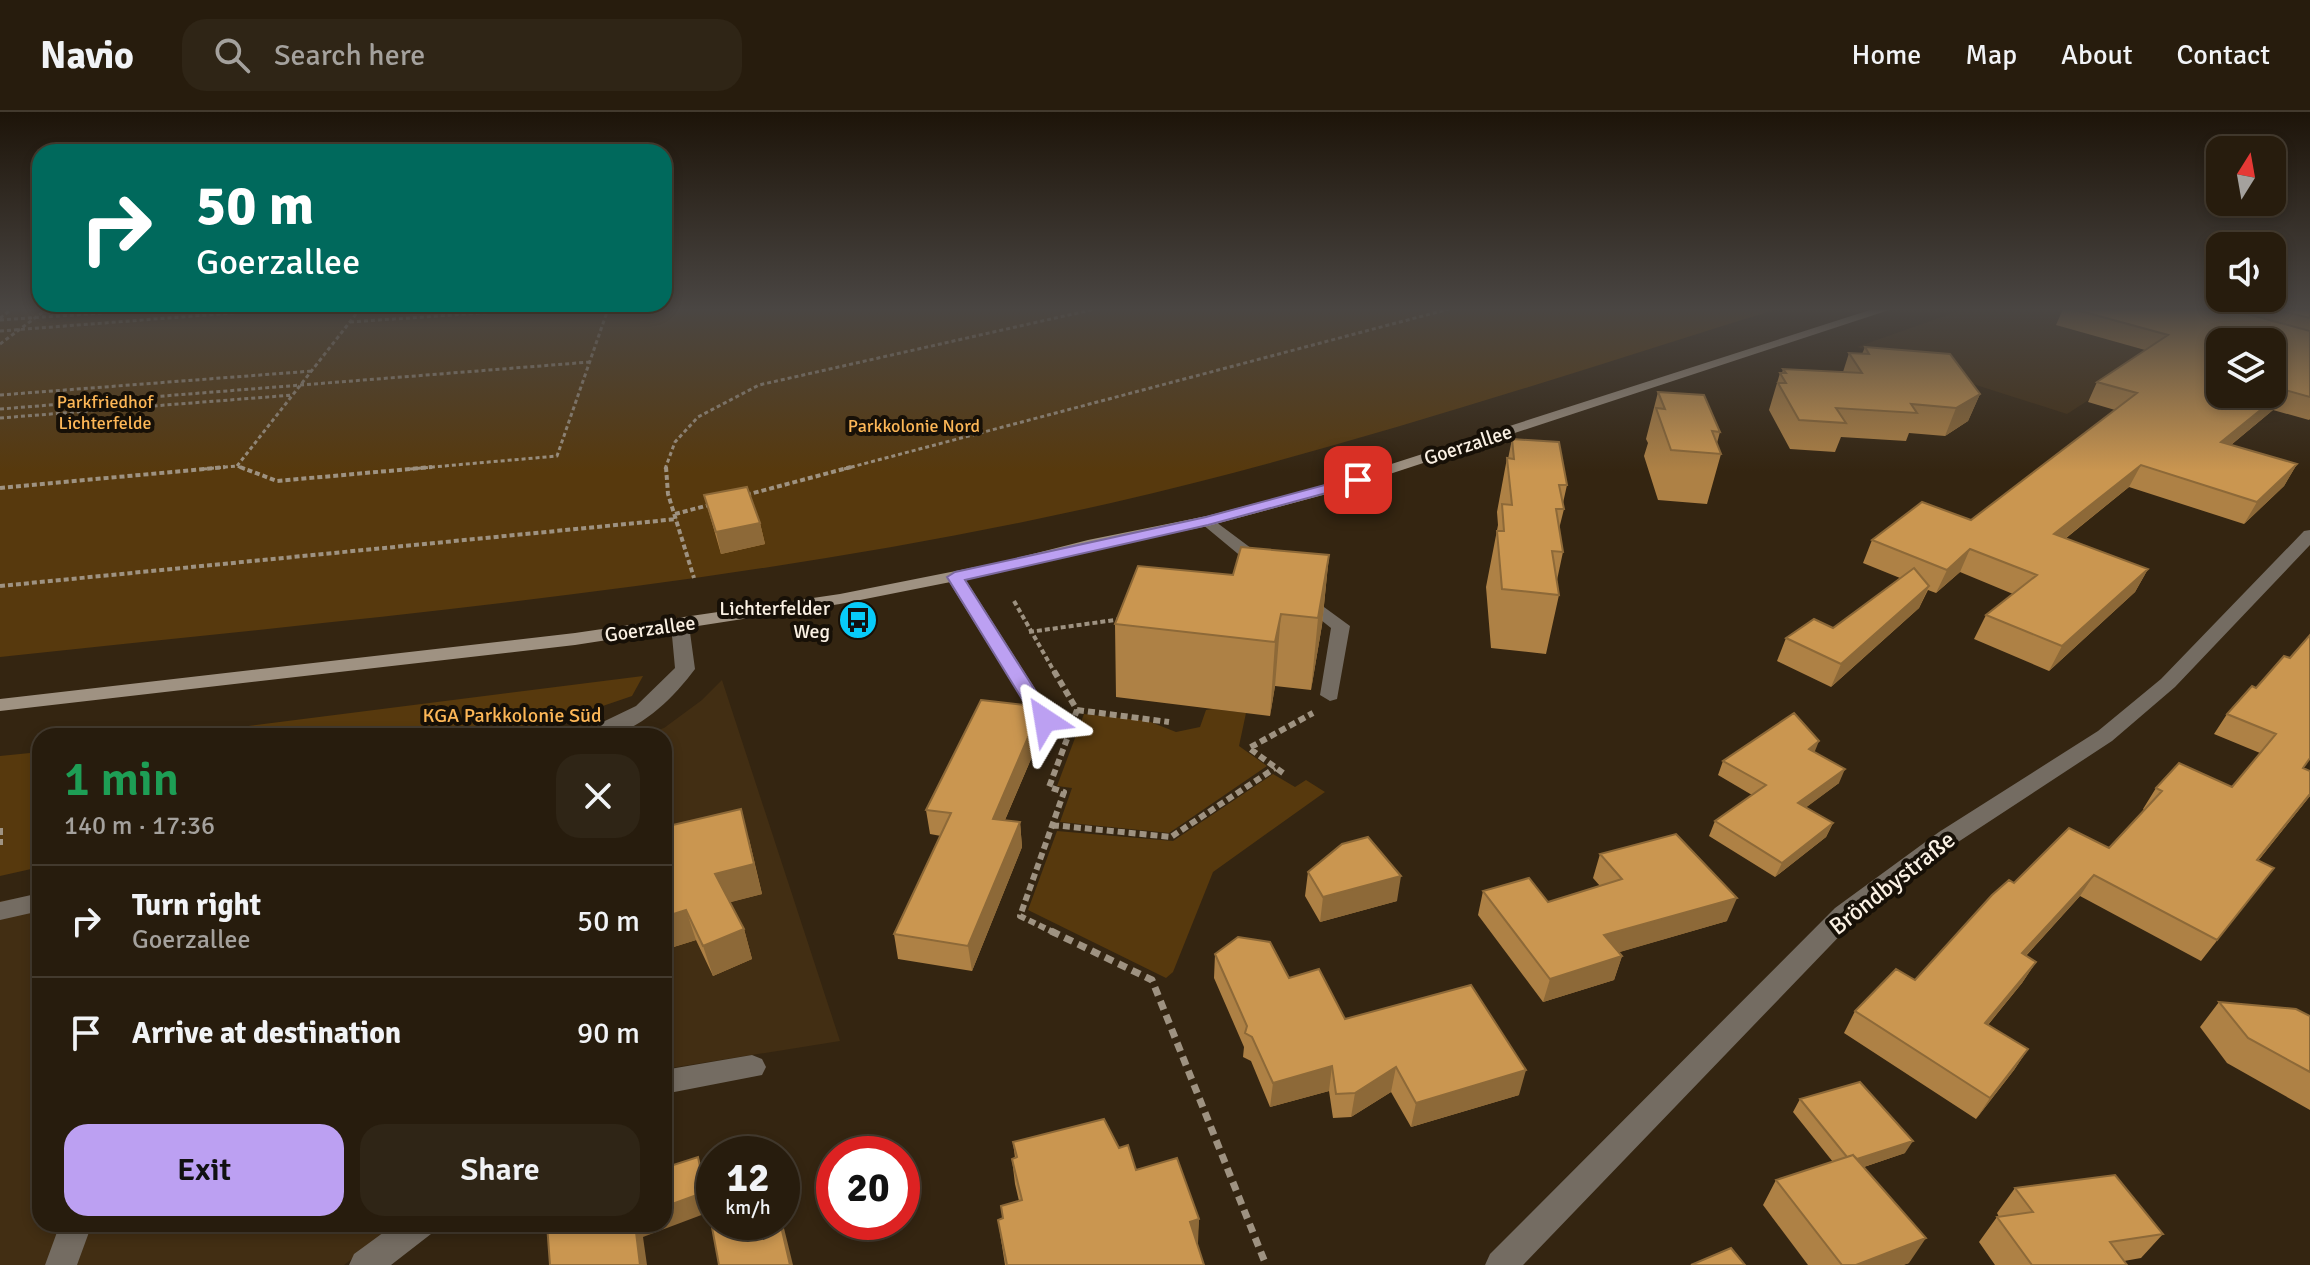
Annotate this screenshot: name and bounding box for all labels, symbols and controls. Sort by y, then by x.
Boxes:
search box [182,19,742,91]
text: Navio [40,32,134,79]
icon: search [210,33,254,77]
text: Search here [274,37,425,74]
text: Home [1852,38,1921,72]
text: Map [1965,38,2017,72]
text: About [2061,38,2133,72]
text: Contact [2177,38,2270,72]
north arrow [2206,136,2286,216]
map controls [2206,136,2286,408]
text: 50 m [196,171,314,240]
icon: right [64,176,168,280]
button: sound [2206,232,2286,312]
text: Goerzallee [196,240,360,285]
button: layers [2206,328,2286,408]
park label: Parkfriedhof Lichterfelde [57,391,154,434]
park label: Parkkolonie Nord [848,415,980,437]
street label: Goerzallee [1421,419,1515,471]
pin [1324,446,1392,514]
icon: arrive [1336,458,1380,502]
place label: Lichterfelder Weg [719,596,831,644]
bus stop icon: Lichterfelder Weg [837,599,879,641]
street label: Goerzallee [603,610,697,648]
position arrow [1003,678,1087,762]
park label: KGA Parkkolonie Süd [422,703,602,728]
text: 1 min [64,750,179,809]
button: close [556,754,640,838]
text: 140 m · 17:36 [64,810,215,842]
street label: Bröndbystraße [1823,825,1961,941]
text: Turn right [132,887,261,924]
icon: right [64,899,108,943]
text: 50 m [577,903,640,940]
text: Goerzallee [132,924,251,956]
icon: arrive [64,1011,108,1055]
text: Arrive at destination [132,1015,401,1052]
text: 90 m [577,1015,640,1052]
button: Exit [64,1124,344,1216]
button: Share [360,1124,640,1216]
speed limit sign: 20 [816,1136,920,1240]
text: 12 [726,1153,770,1203]
text: km/h [725,1195,771,1220]

